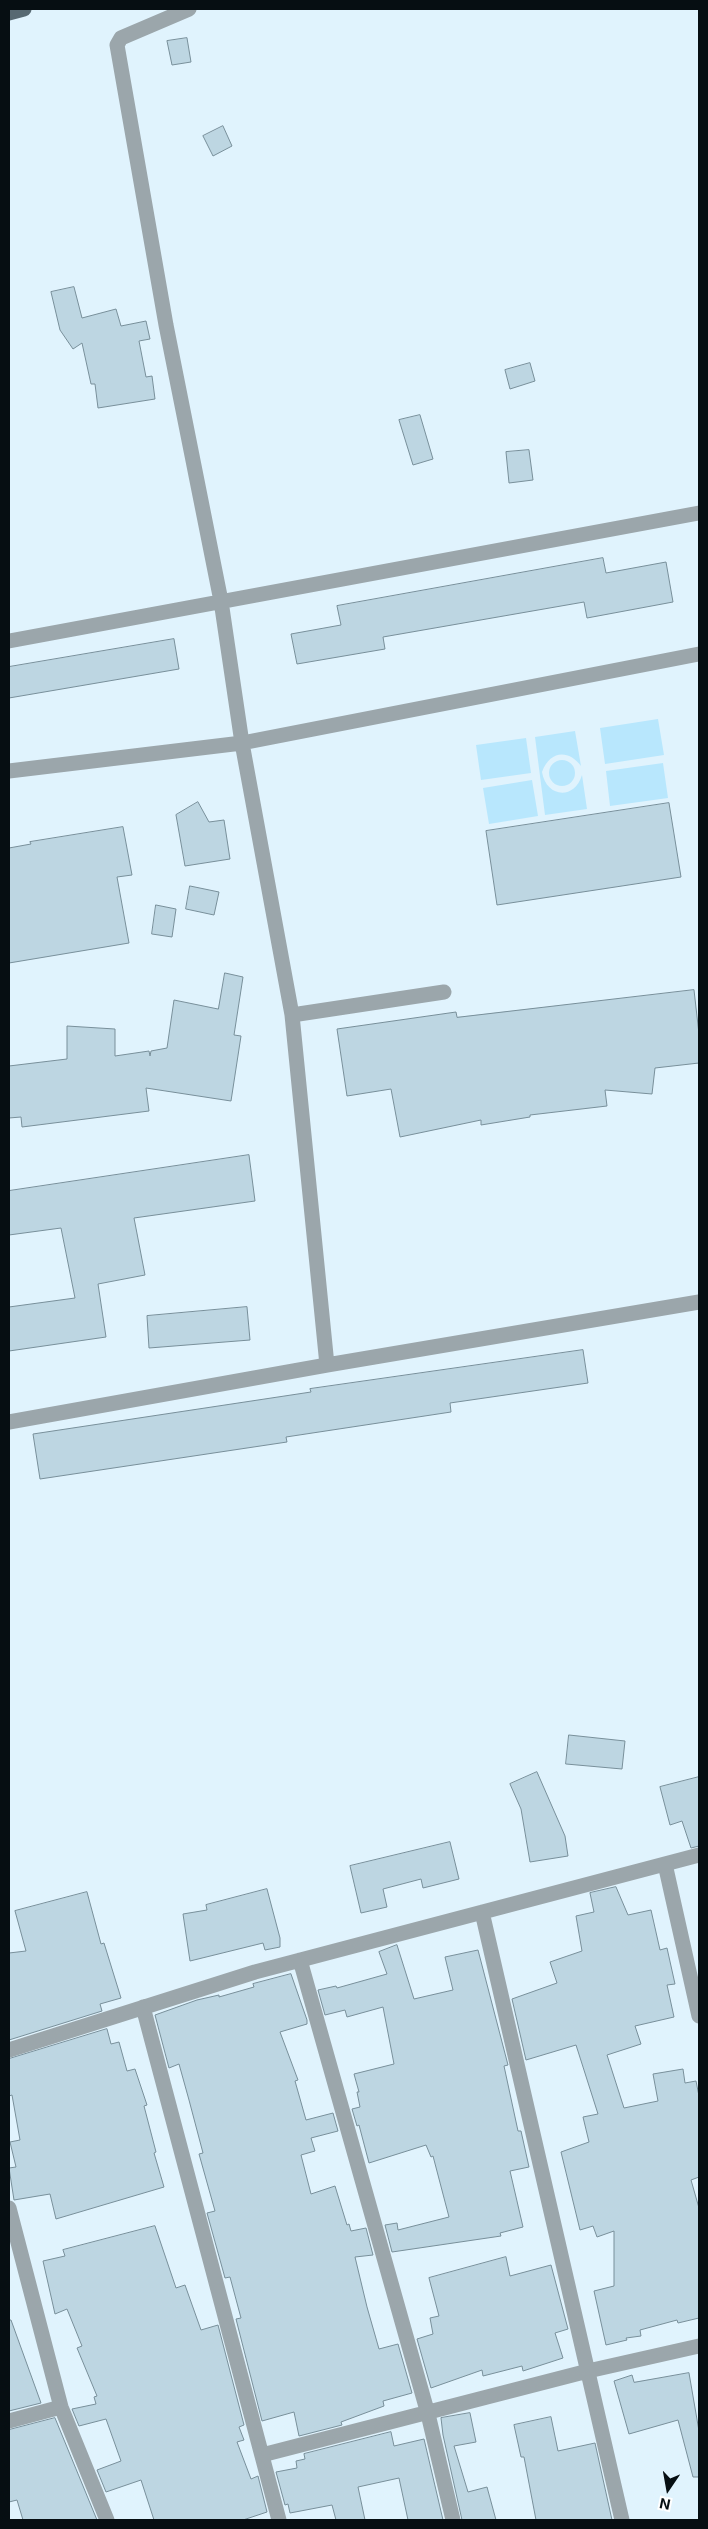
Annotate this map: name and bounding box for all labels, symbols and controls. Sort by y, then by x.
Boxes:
north arrow [643,2464,693,2514]
text: N [658,2495,672,2514]

